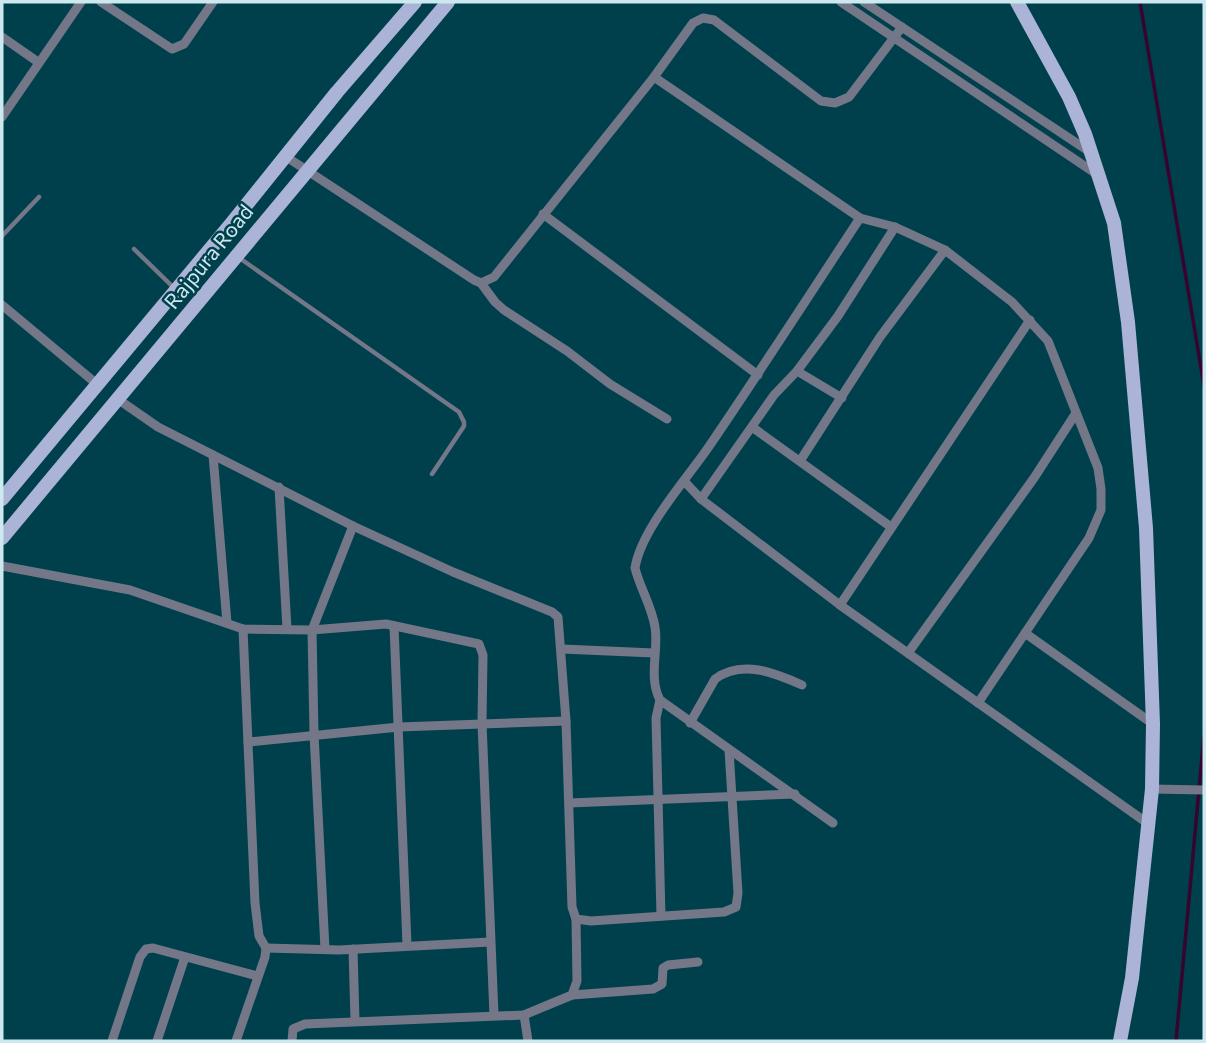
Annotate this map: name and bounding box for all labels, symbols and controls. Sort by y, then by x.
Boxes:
street label: Rajpura Road [158,199,257,313]

